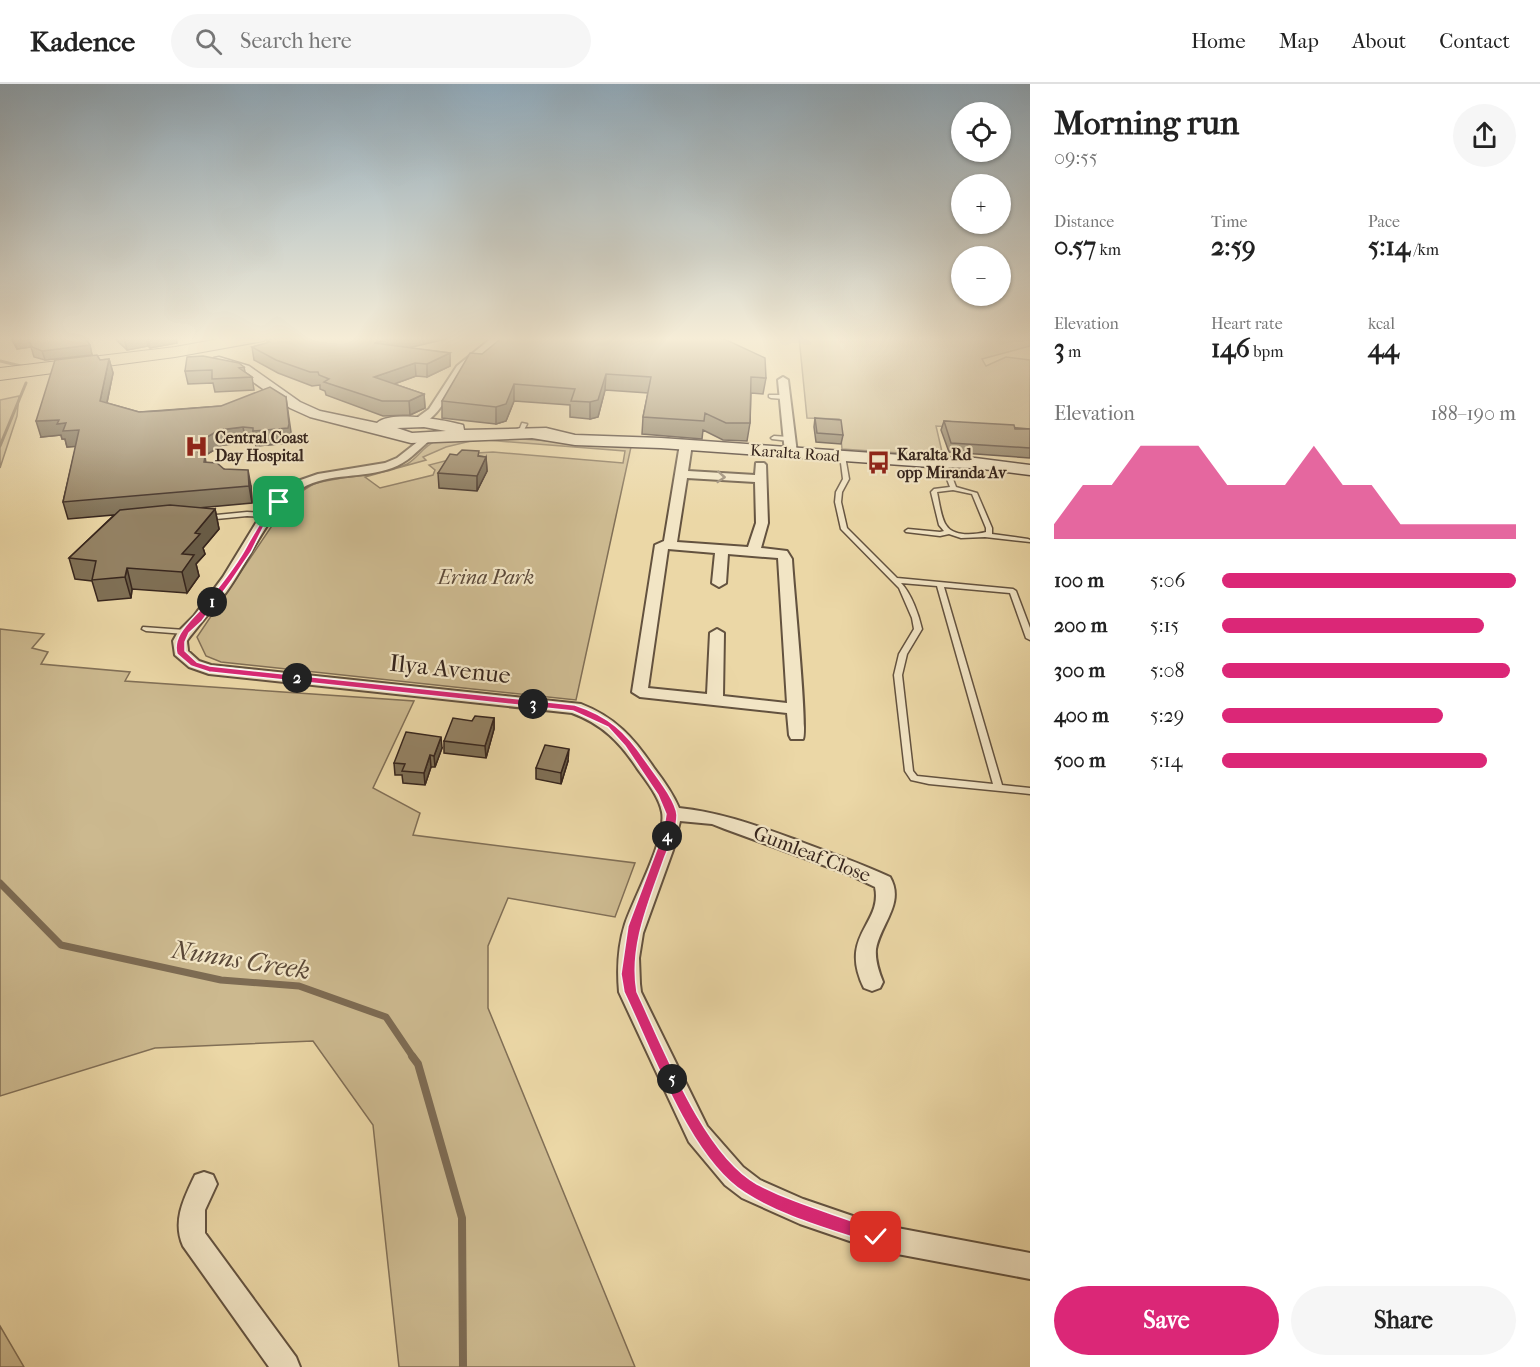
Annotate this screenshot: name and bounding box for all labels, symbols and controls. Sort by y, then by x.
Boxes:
search box [171,14,591,68]
text: Kadence [30,25,135,58]
icon: search [192,25,225,58]
text: Search here [240,28,352,54]
text: Home [1191,29,1246,53]
text: Map [1279,29,1319,53]
text: About [1352,29,1406,53]
text: Contact [1439,29,1510,53]
map controls [951,102,1011,306]
button: locate [951,102,1011,162]
text: Morning run [1054,104,1239,143]
button: share [1453,104,1516,167]
text: 09:55 [1054,146,1098,169]
button: + [951,174,1011,234]
text: Distance [1054,212,1114,231]
text: Time [1211,212,1247,231]
text: Pace [1368,212,1400,231]
text: 0.57 [1054,231,1096,262]
text: 2:59 [1211,231,1256,262]
text: 5:14 [1368,231,1410,262]
text: km [1096,240,1121,259]
text: /km [1410,240,1439,259]
button: − [951,246,1011,306]
text: Elevation [1054,314,1119,333]
text: Heart rate [1211,314,1283,333]
text: kcal [1368,314,1395,333]
text: 3 [1054,333,1065,364]
text: 146 [1211,333,1250,364]
text: 44 [1368,333,1399,364]
text: m [1065,342,1081,361]
text: bpm [1250,342,1283,361]
text: Elevation [1054,402,1135,425]
text: 188–190 m [1430,402,1516,425]
place label: Central Coast Day Hospital [215,428,309,466]
hospital icon: Central Coast Day Hospital [184,433,210,459]
street label: Karalta Road [749,440,841,466]
place label: Karalta Rd opp Miranda Av [897,445,1007,483]
bus stop icon: Karalta Rd opp Miranda Av [866,450,892,476]
one-way arrow [716,470,725,483]
pin [253,476,304,527]
icon: arrive [262,485,295,518]
park label: Erina Park [437,566,534,589]
text: 100 m [1054,569,1104,592]
text: 5:06 [1150,569,1185,592]
pin: 1 [197,587,227,617]
text: 1 [209,592,215,611]
text: 200 m [1054,614,1107,637]
text: 5:15 [1150,614,1179,637]
street label: Ilya Avenue [388,649,512,689]
text: 300 m [1054,659,1105,682]
text: 5:08 [1150,659,1185,682]
pin: 2 [282,663,312,693]
text: 2 [293,668,301,687]
pin: 3 [518,689,548,719]
text: 3 [530,694,536,713]
text: 400 m [1054,704,1109,727]
text: 5:29 [1150,704,1184,727]
text: 500 m [1054,749,1106,772]
text: 5:14 [1150,749,1182,772]
pin: 4 [652,821,682,851]
street label: Gumleaf Close [750,821,874,887]
text: 4 [662,826,672,845]
water label: Nunns Creek [169,934,312,986]
pin: 5 [657,1064,687,1094]
text: 5 [669,1069,675,1088]
pin [850,1211,901,1262]
icon: check [859,1220,892,1253]
button: Save [1054,1286,1279,1355]
button: Share [1291,1286,1516,1355]

